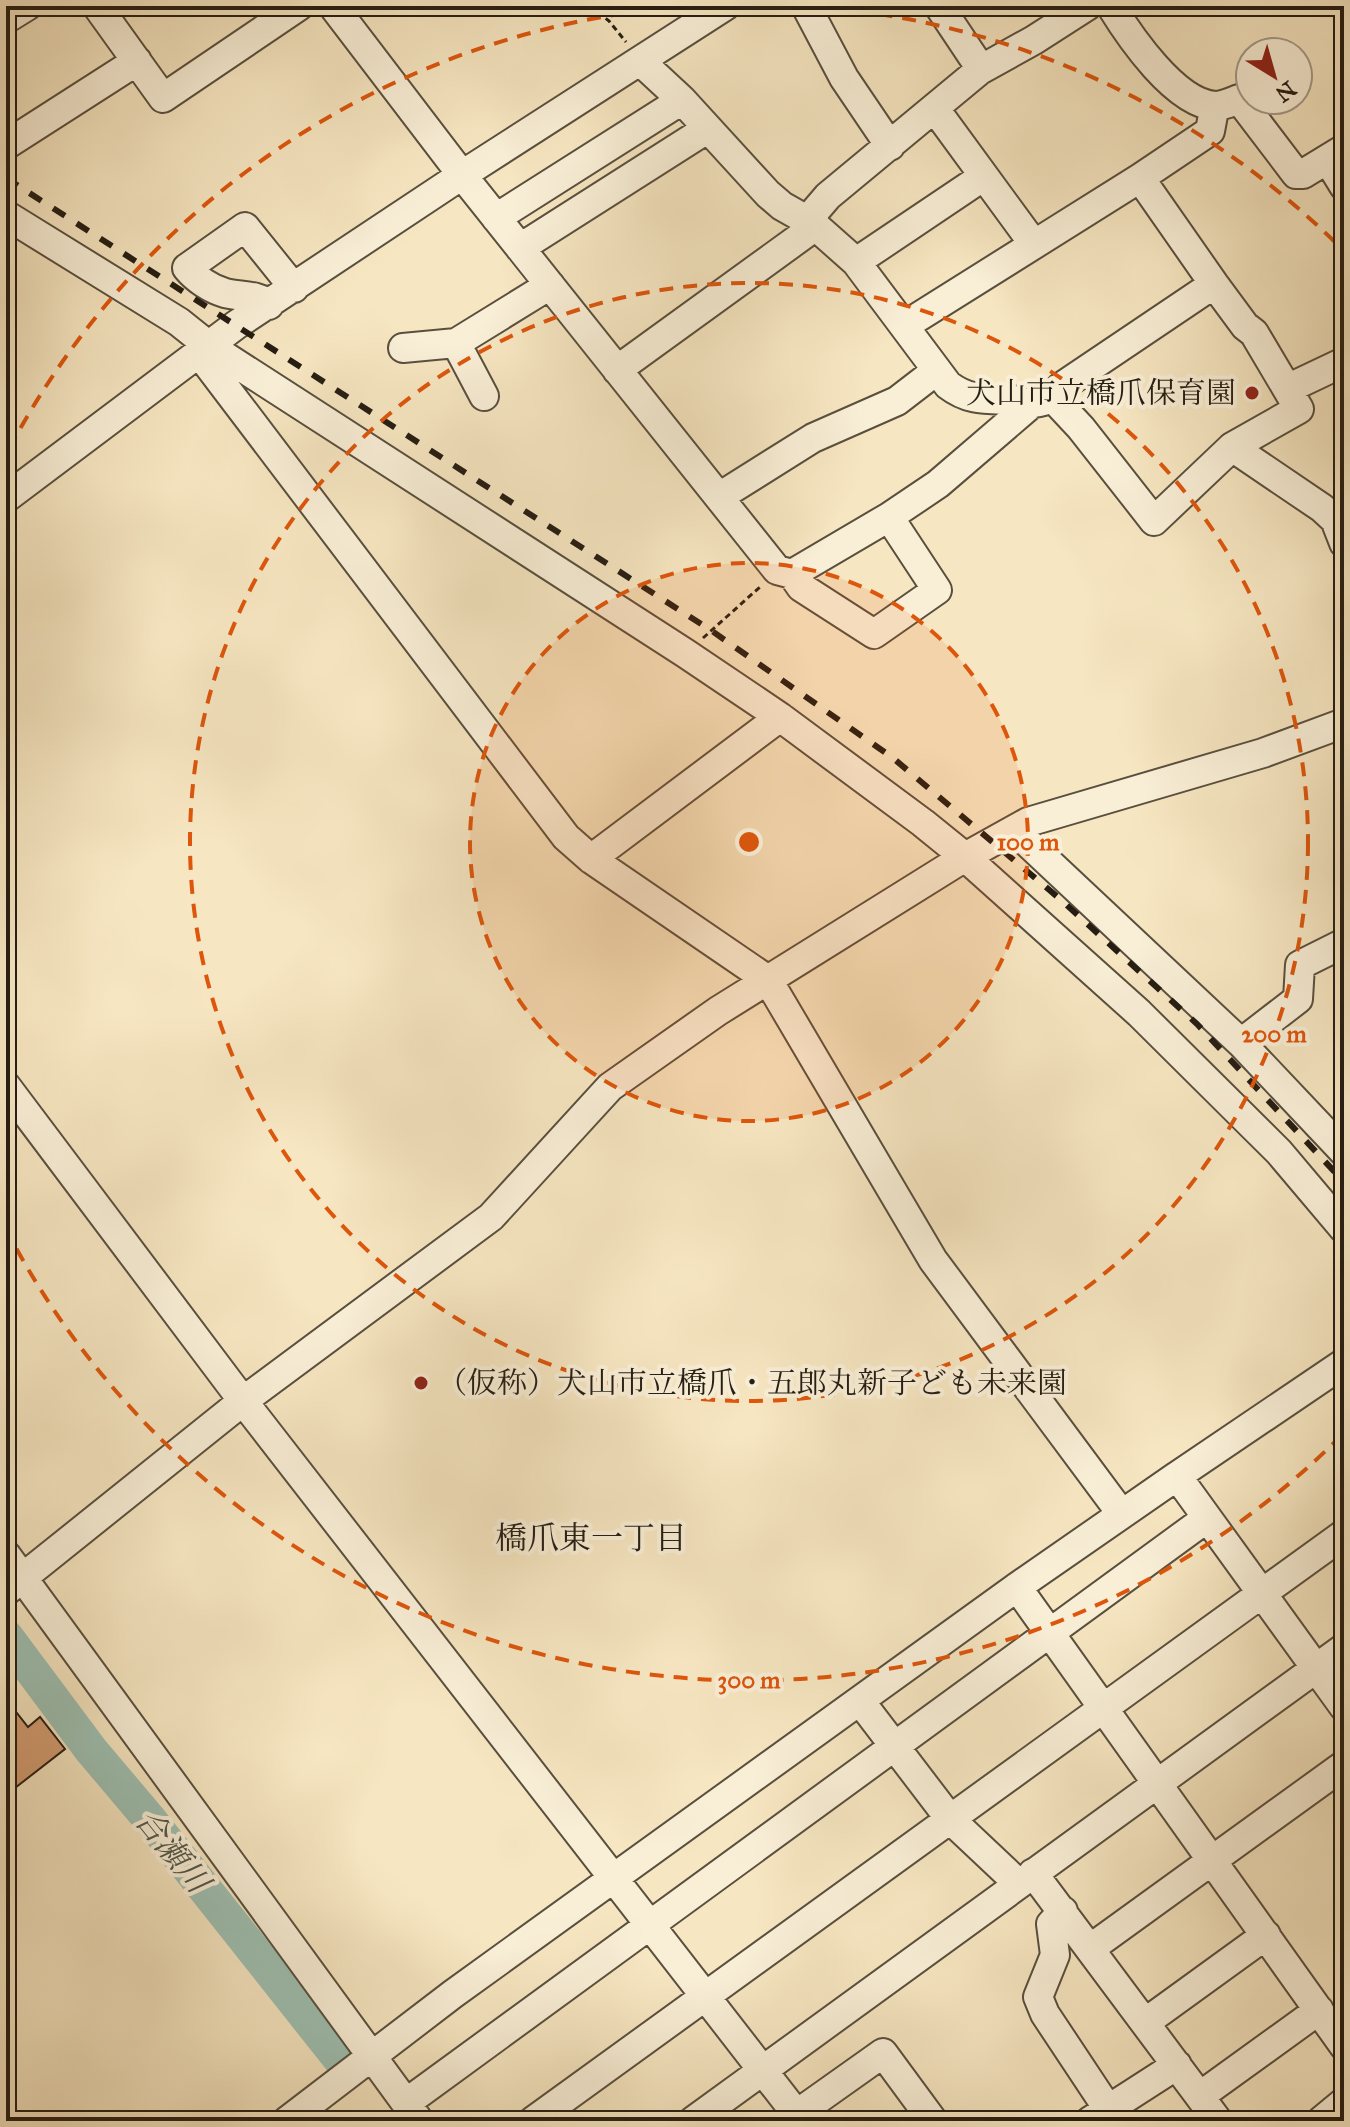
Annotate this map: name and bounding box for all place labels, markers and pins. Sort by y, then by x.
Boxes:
place label: 犬山市立橋爪保育園 [966,375,1236,411]
marker: 犬山市立橋爪保育園 [1243,384,1261,402]
centre of rings [735,828,763,856]
place label: （仮称）犬山市立橋爪・五郎丸新子ども未来園 [437,1365,1067,1401]
marker: （仮称）犬山市立橋爪・五郎丸新子ども未来園 [412,1374,430,1392]

